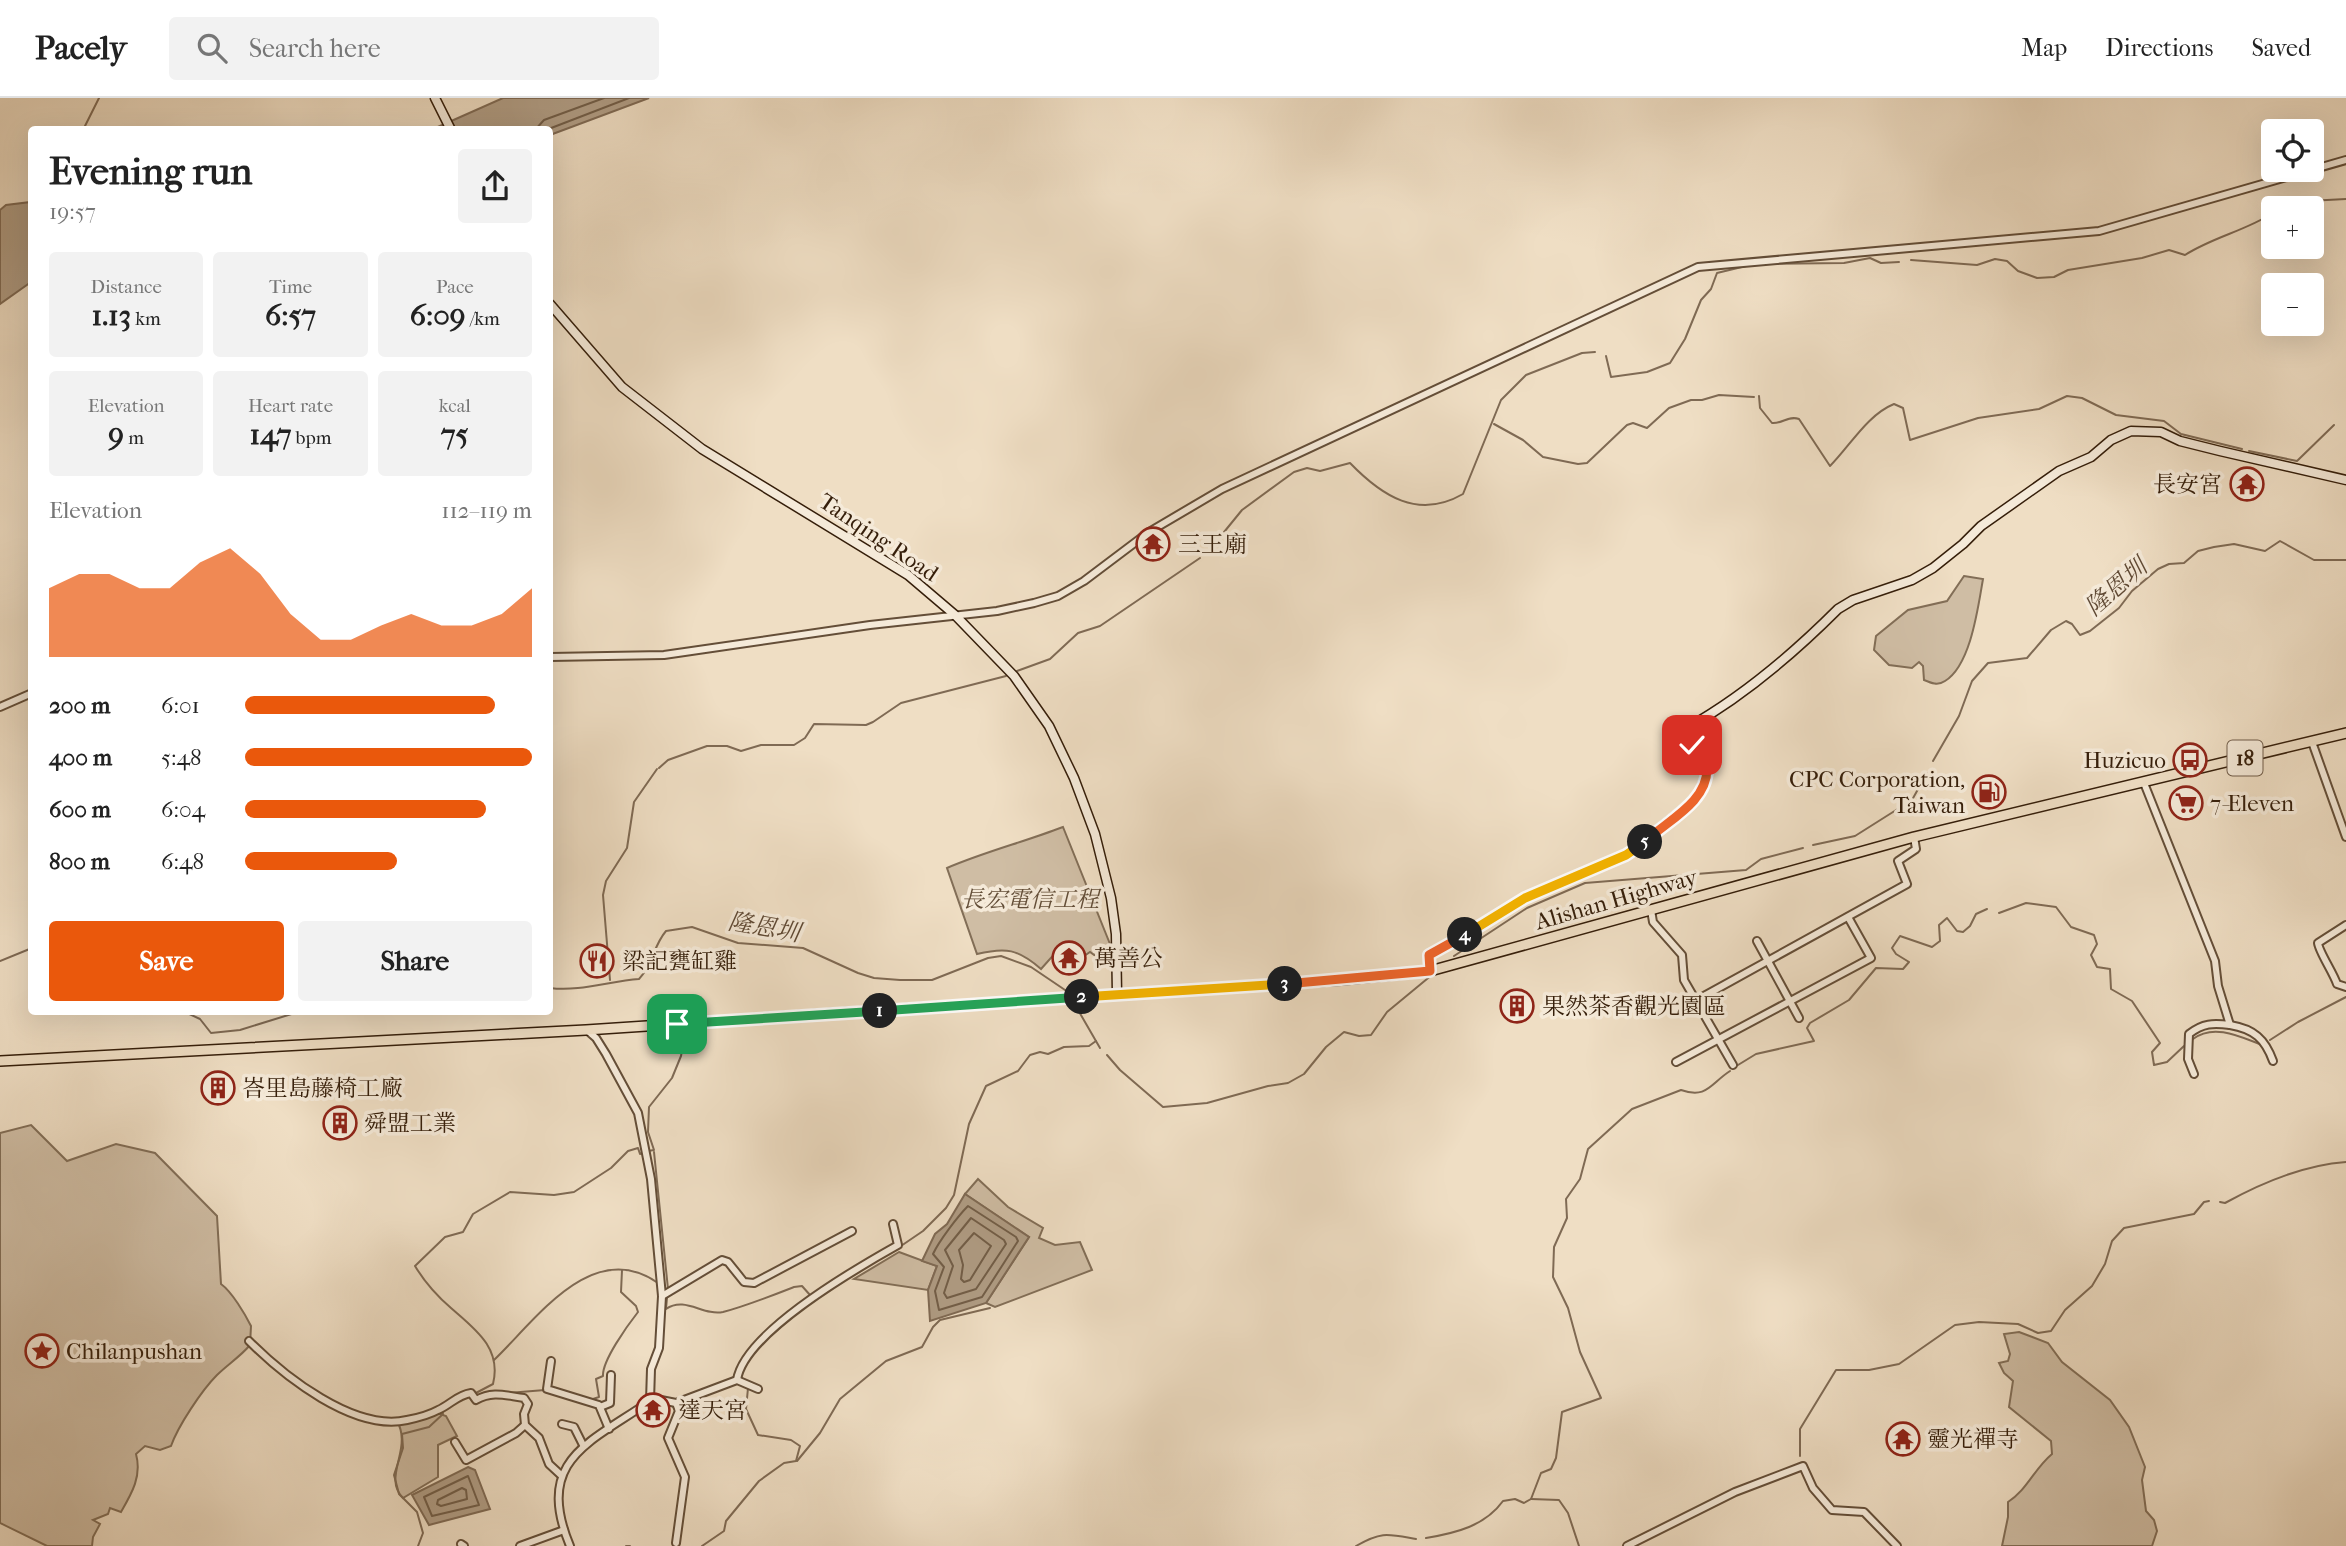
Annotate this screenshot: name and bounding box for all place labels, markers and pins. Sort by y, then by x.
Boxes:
temple icon: 長安宮 [2228,465,2266,503]
place label: 長安宮 [2153,471,2222,498]
temple icon: 三王廟 [1134,525,1172,563]
place label: 三王廟 [1178,531,1247,558]
pin [1662,715,1722,775]
bus stop icon: Huzicuo [2171,741,2209,779]
place label: Huzicuo [2084,747,2166,774]
place label: CPC Corporation, Taiwan [1789,766,1966,819]
fuel station icon: CPC Corporation, Taiwan [1970,773,2008,811]
supermarket icon: 7-Eleven [2167,784,2205,822]
place label: 7-Eleven [2210,790,2295,817]
pin: 5 [1628,824,1662,860]
pin: 4 [1448,918,1482,952]
temple icon: 萬善公 [1050,939,1088,977]
restaurant icon: 梁記甕缸雞 [578,942,616,980]
place label: 萬善公 [1094,945,1163,972]
place label: 梁記甕缸雞 [622,948,737,975]
pin: 3 [1268,966,1302,1001]
pin: 2 [1064,979,1100,1014]
building icon: 果然茶香觀光園區 [1498,987,1536,1025]
pin: 1 [862,993,898,1028]
place label: 果然茶香觀光園區 [1542,993,1726,1020]
pin [647,994,707,1054]
building icon: 峇里島藤椅工廠 [199,1069,237,1107]
place label: 峇里島藤椅工廠 [242,1075,403,1102]
building icon: 舜盟工業 [321,1104,359,1142]
place label: 舜盟工業 [364,1110,456,1137]
place icon: Chilanpushan [23,1332,61,1370]
place label: Chilanpushan [66,1338,203,1365]
temple icon: 達天宮 [634,1391,672,1429]
place label: 達天宮 [678,1397,747,1424]
temple icon: 靈光禪寺 [1884,1420,1922,1458]
place label: 靈光禪寺 [1927,1426,2019,1453]

